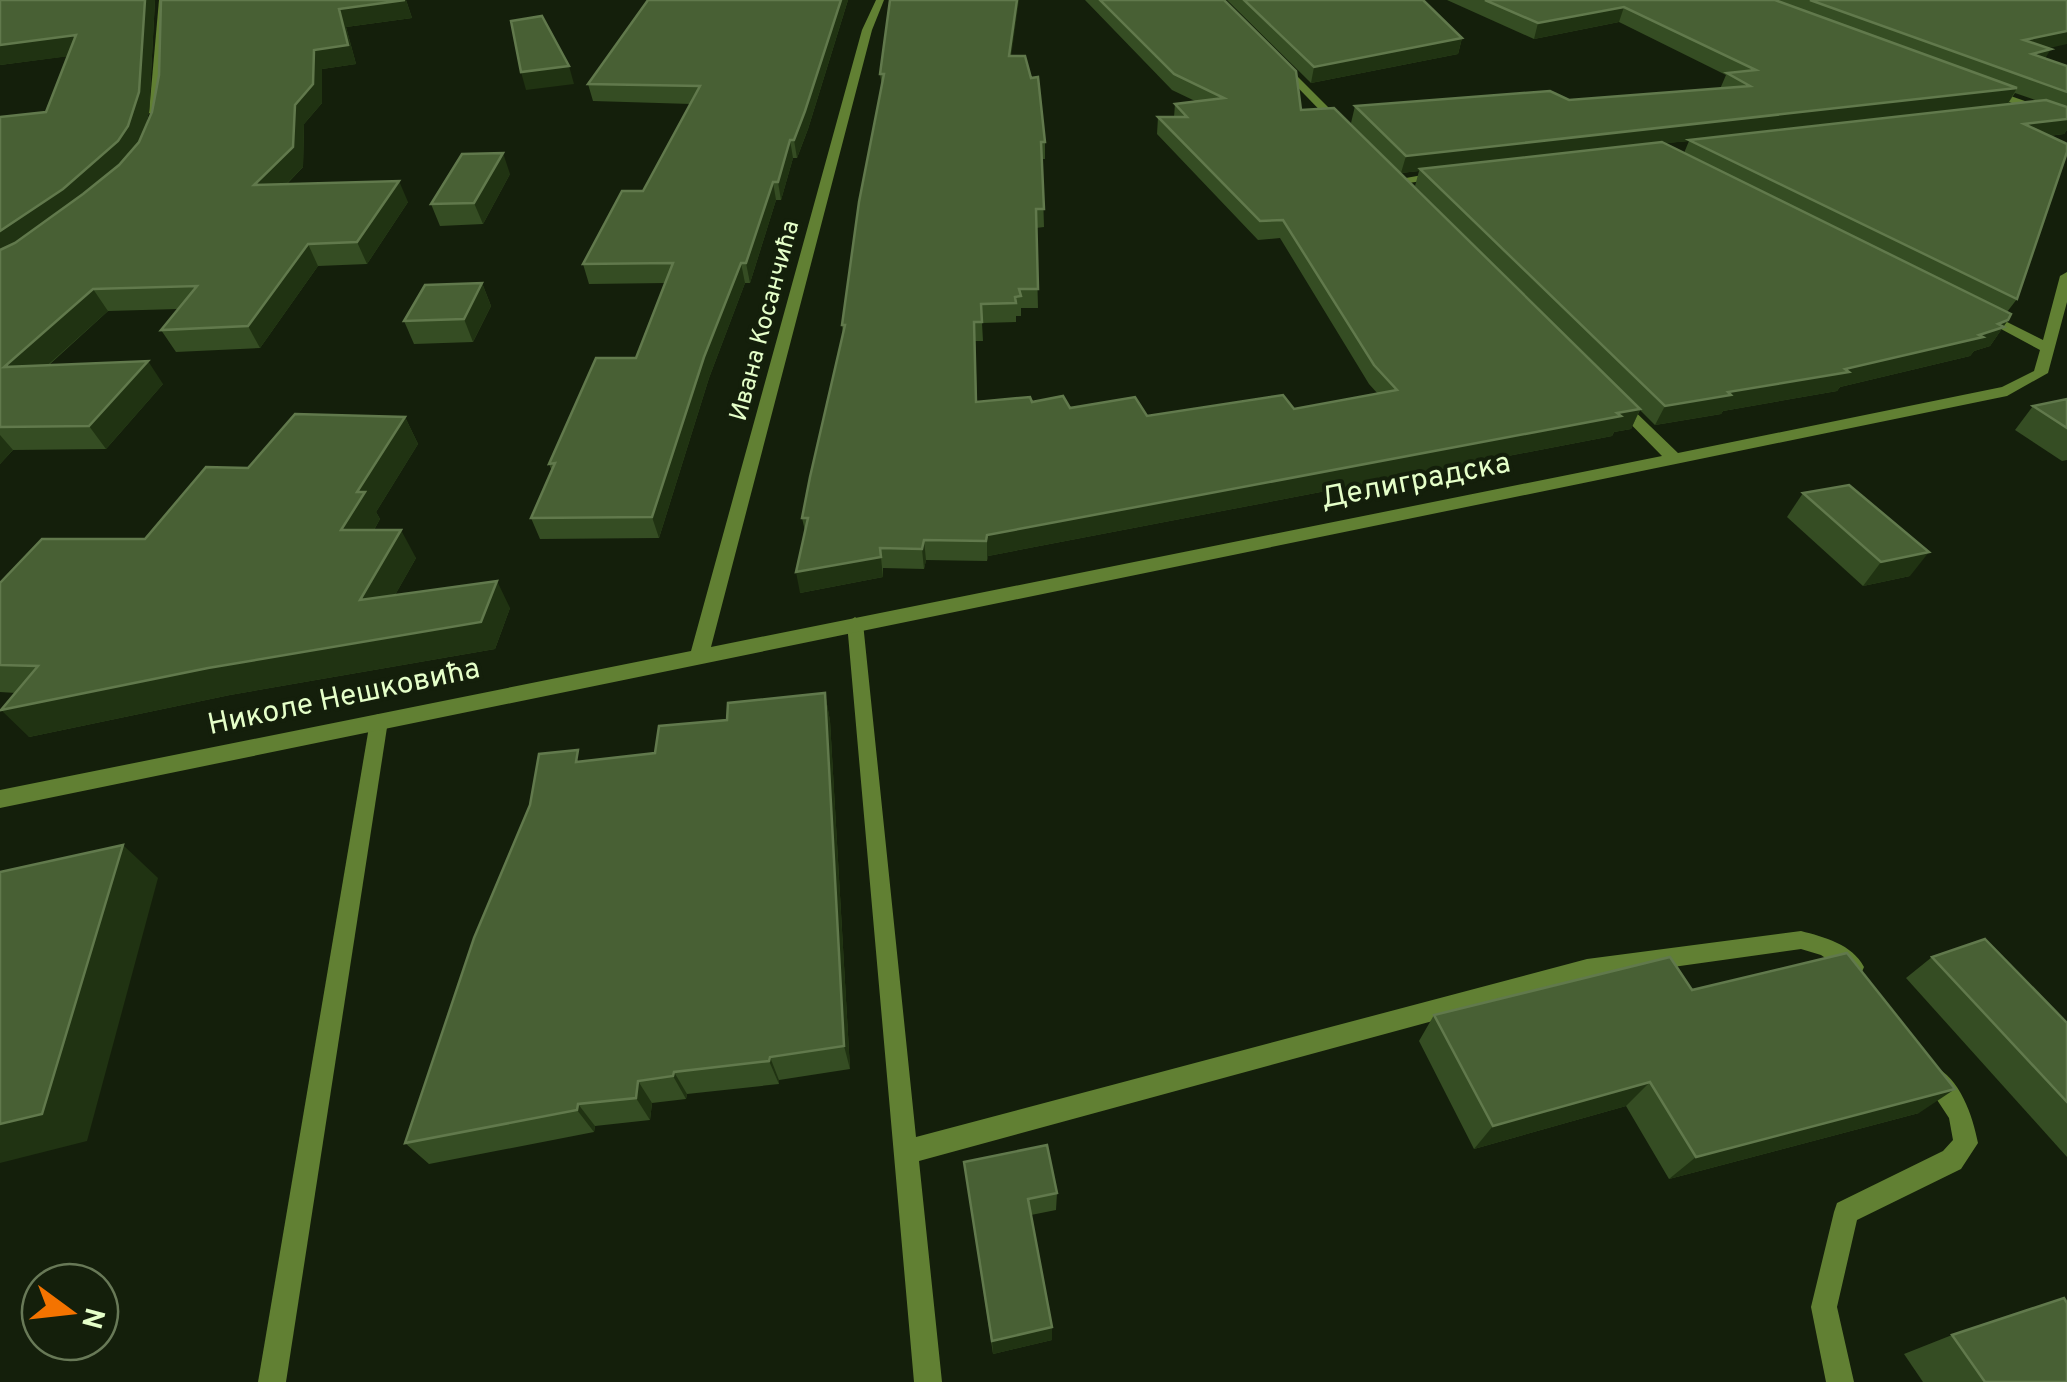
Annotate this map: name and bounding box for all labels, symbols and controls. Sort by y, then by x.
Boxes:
street label: Ивана Косанчића [724,217,808,425]
street label: Делиградска [1318,445,1514,519]
street label: Николе Нешковића [205,651,483,745]
north arrow [20,1262,120,1362]
text: N [71,1303,111,1332]

